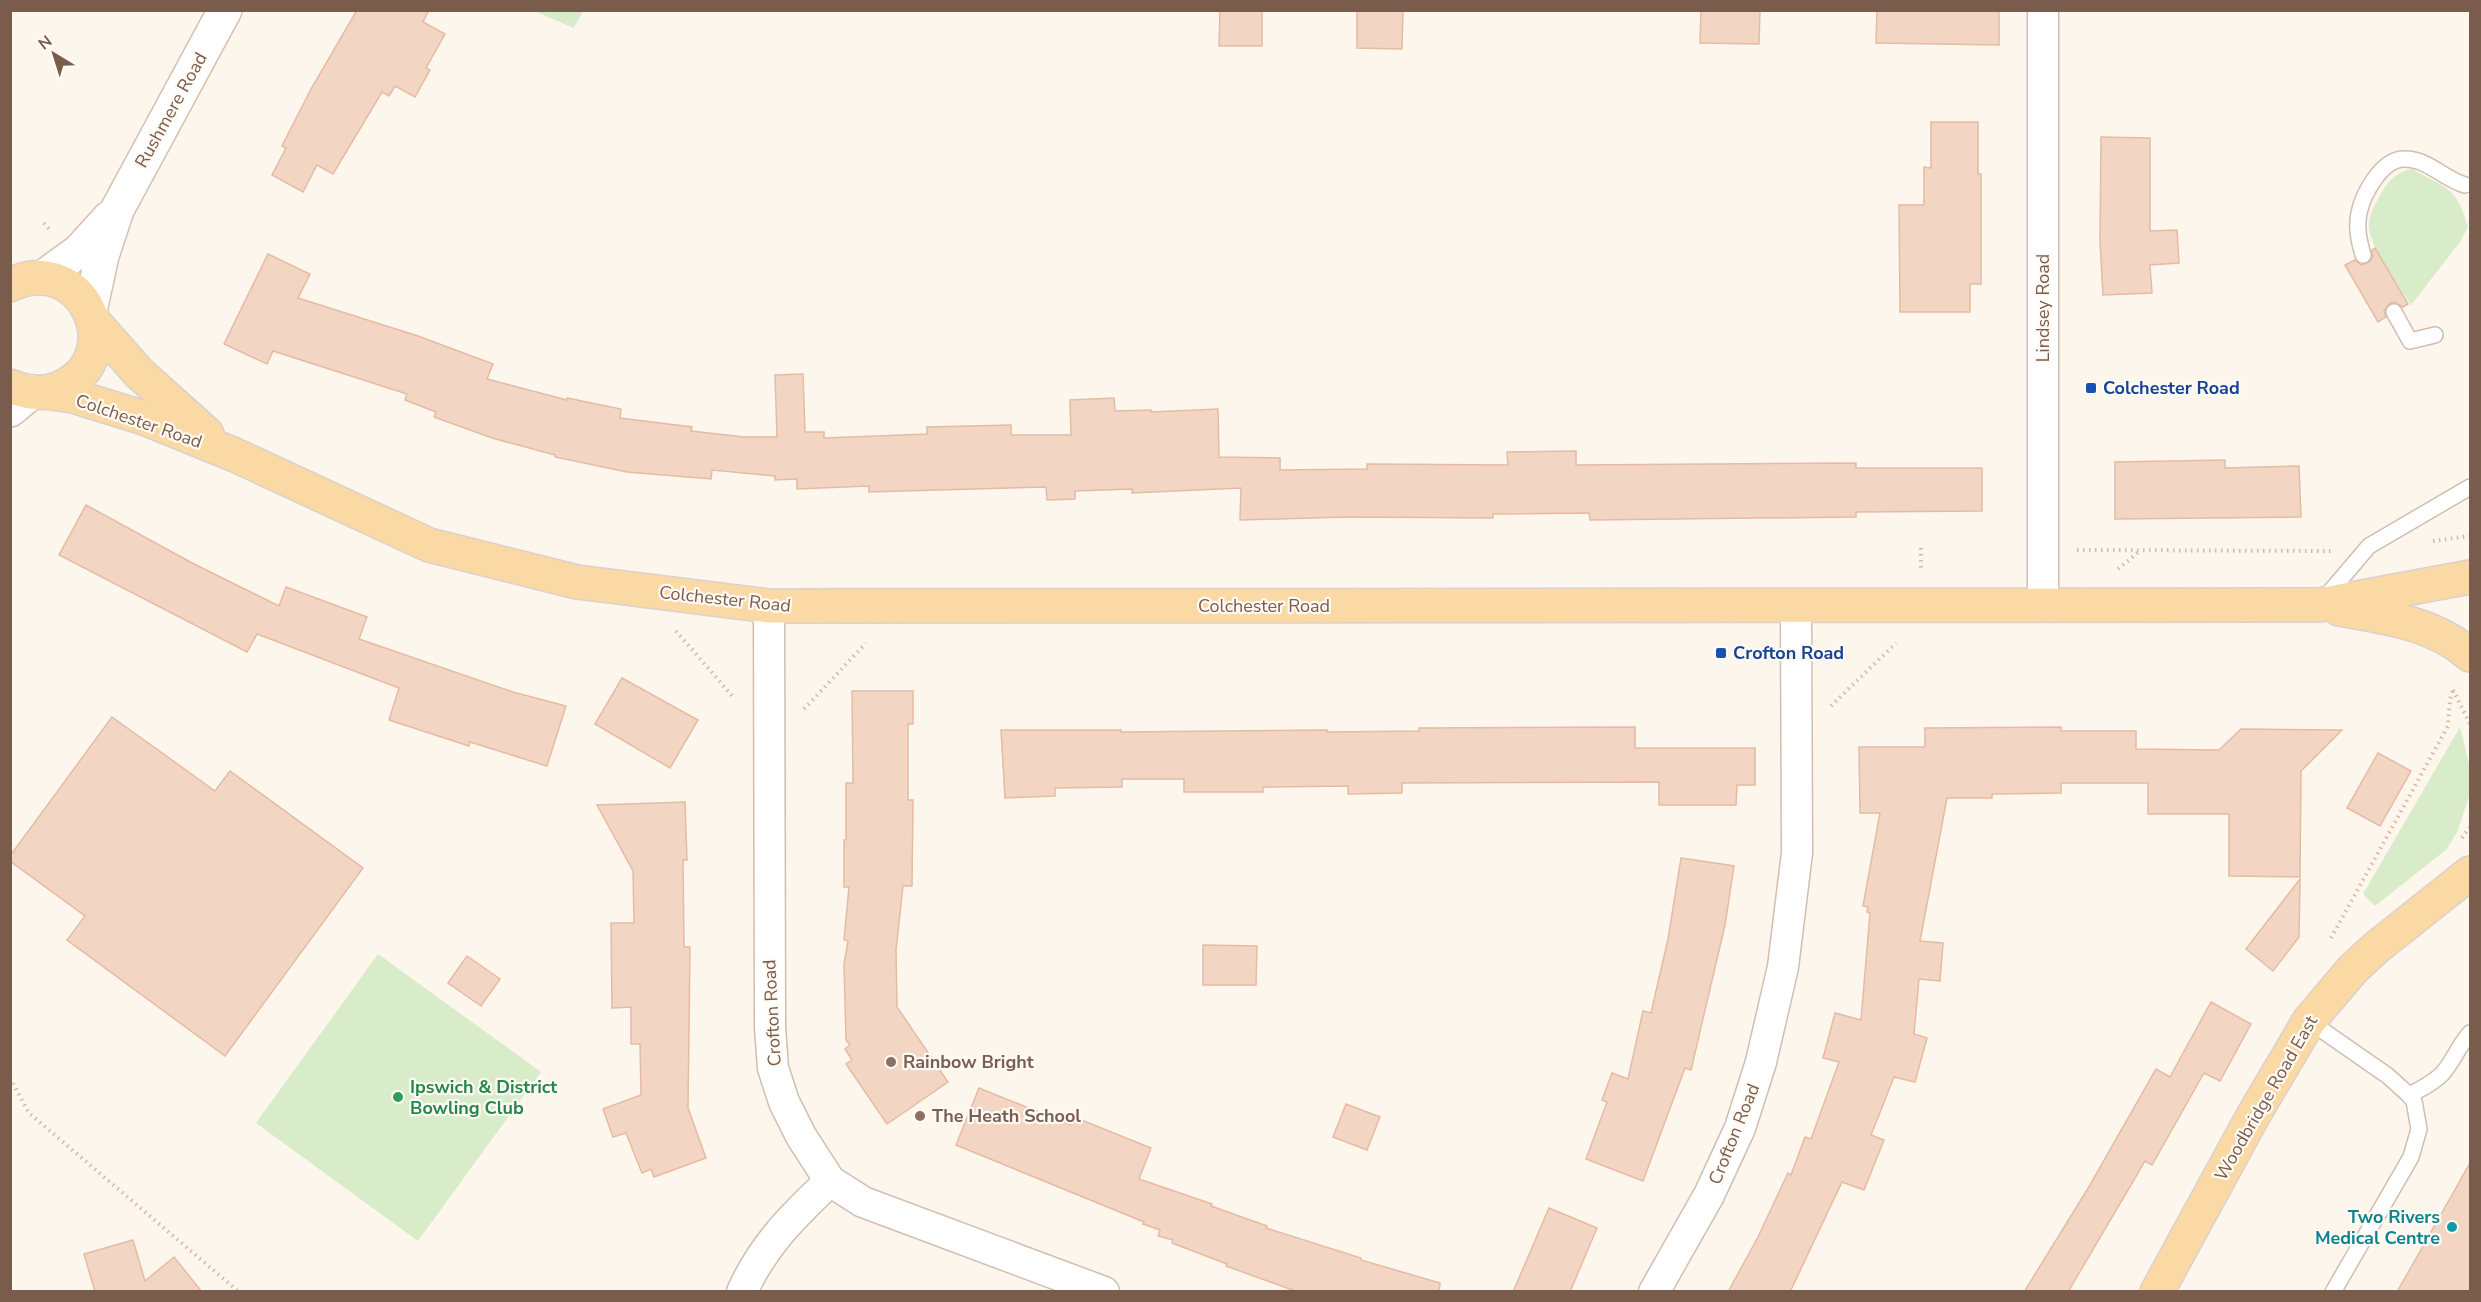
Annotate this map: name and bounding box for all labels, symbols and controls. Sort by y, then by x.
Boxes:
north arrow [24,24,84,84]
text: N [34,31,57,55]
street label: Rushmere Road [129,48,213,172]
street label: Lindsey Road [2031,254,2055,362]
place label: Colchester Road [2103,376,2240,400]
marker: Colchester Road [2084,381,2098,395]
street label: Colchester Road [73,388,205,454]
street label: Colchester Road [658,580,792,618]
street label: Colchester Road [1198,594,1330,618]
place label: Crofton Road [1733,641,1844,665]
marker: Crofton Road [1714,646,1728,660]
street label: Crofton Road [757,959,787,1067]
street label: Woodbridge Road East [2209,1010,2323,1185]
place label: Rainbow Bright [903,1050,1034,1074]
marker: Rainbow Bright [884,1055,898,1069]
place label: Ipswich & District Bowling Club [410,1075,557,1120]
street label: Crofton Road [1703,1080,1765,1188]
marker: Ipswich & District Bowling Club [391,1090,405,1104]
place label: The Heath School [932,1104,1081,1128]
marker: The Heath School [913,1109,927,1123]
place label: Two Rivers Medical Centre [2315,1205,2440,1250]
marker: Two Rivers Medical Centre [2445,1220,2459,1234]

